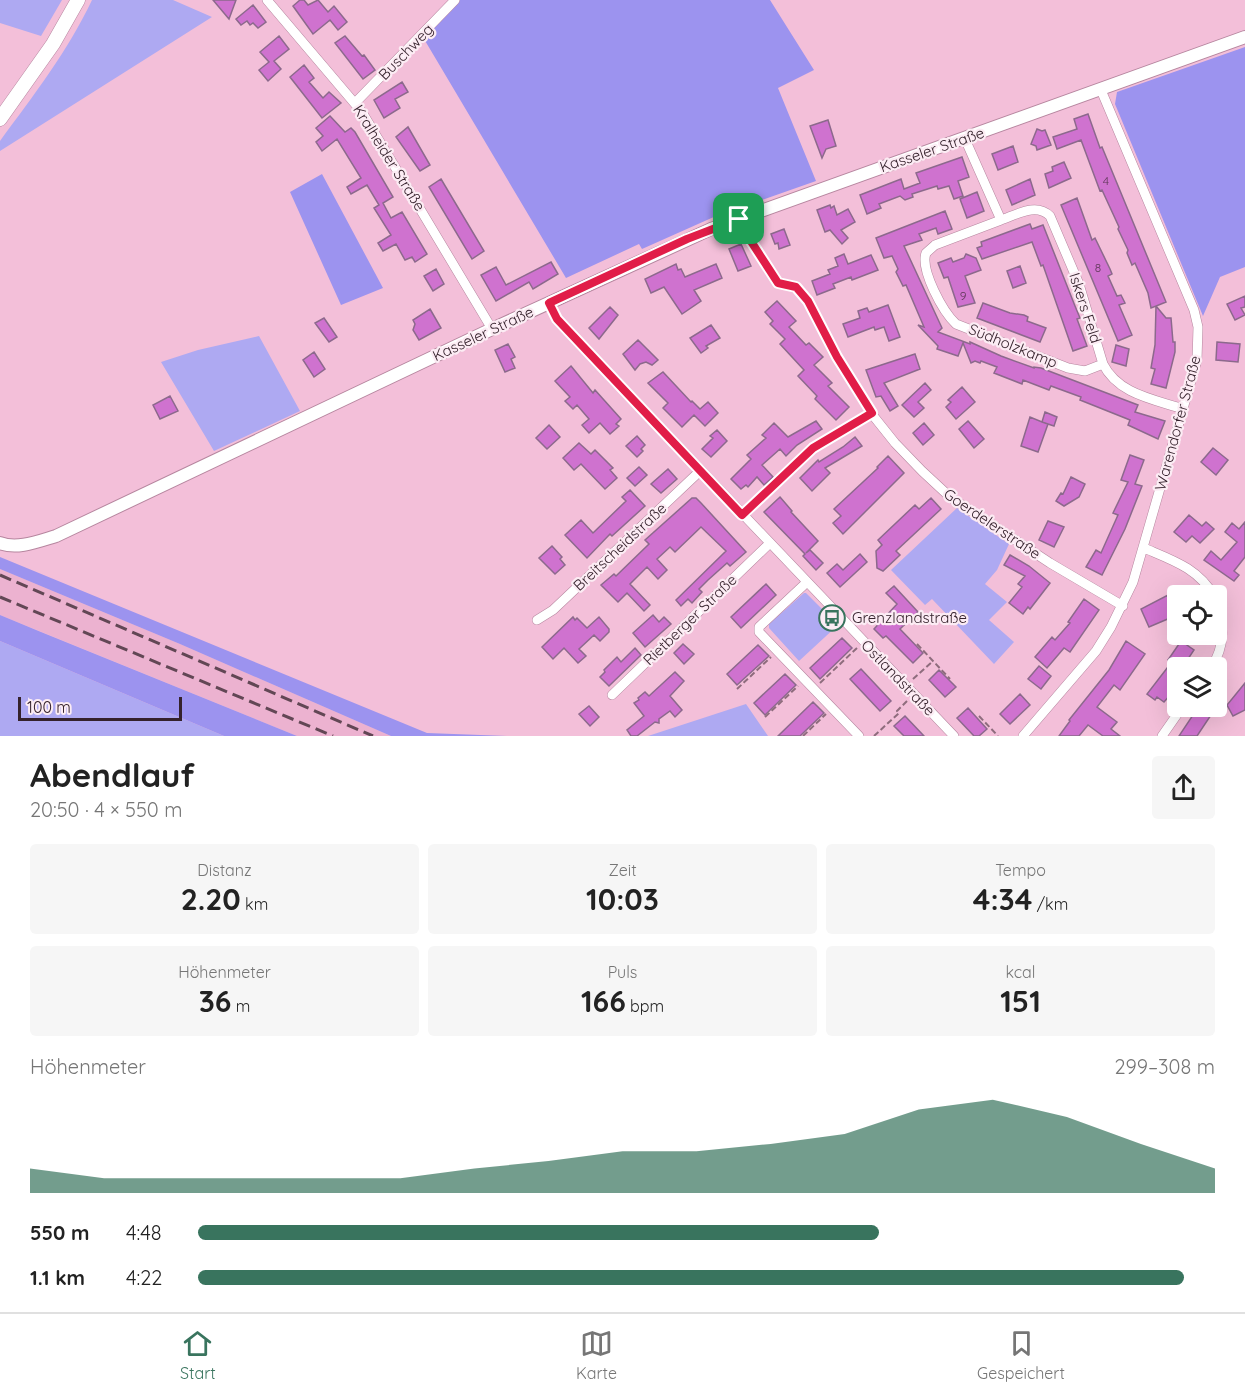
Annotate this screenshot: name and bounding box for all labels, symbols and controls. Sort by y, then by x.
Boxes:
street label: Buschweg [374,20,437,84]
street label: Kralheider Straße [349,101,430,214]
street label: Kasseler Straße [877,123,987,176]
house number: 4 [1103,173,1109,188]
pin [713,193,764,244]
icon: arrive [722,202,755,235]
house number: 8 [1095,260,1101,275]
street label: Iskers Feld [1065,270,1106,345]
house number: 9 [960,288,967,303]
street label: Kasseler Straße [429,302,536,365]
street label: Südholzkamp [966,319,1060,372]
street label: Warendorfer Straße [1150,353,1205,492]
street label: Goerdelerstraße [940,484,1044,563]
street label: Breitscheidstraße [569,499,670,595]
street label: Rietberger Straße [639,570,741,669]
map controls [1167,585,1227,717]
button: locate [1167,585,1227,645]
bus stop icon: Grenzlandstraße [817,603,847,633]
place label: Grenzlandstraße [852,608,967,627]
street label: Ostlandstraße [857,636,939,720]
button: layers [1167,657,1227,717]
scale bar [18,694,182,722]
text: 100 m [27,697,71,717]
text: Abendlauf [30,754,195,795]
button: share [1152,756,1215,819]
text: 20:50 · 4 × 550 m [30,797,182,822]
text: Distanz [197,860,252,880]
text: Zeit [608,860,637,880]
text: Tempo [995,860,1046,880]
text: 2.20 [181,880,241,918]
text: 10:03 [586,880,659,918]
text: 4:34 [973,880,1032,918]
text: km [241,894,268,914]
text: /km [1032,894,1068,914]
text: Höhenmeter [178,962,271,982]
text: Puls [608,962,637,982]
text: kcal [1006,962,1035,982]
text: 36 [199,982,231,1020]
text: 166 [581,982,626,1020]
text: 151 [1000,982,1041,1020]
text: m [231,996,250,1016]
text: bpm [626,996,664,1016]
text: Höhenmeter [30,1054,146,1079]
text: 299–308 m [1115,1054,1215,1079]
text: 550 m [30,1220,89,1245]
text: 4:48 [126,1220,162,1245]
text: 1.1 km [30,1265,85,1290]
text: 4:22 [126,1265,162,1290]
tab: Start [180,1327,216,1383]
tab: Karte [576,1327,617,1383]
tab: Gespeichert [977,1327,1065,1383]

